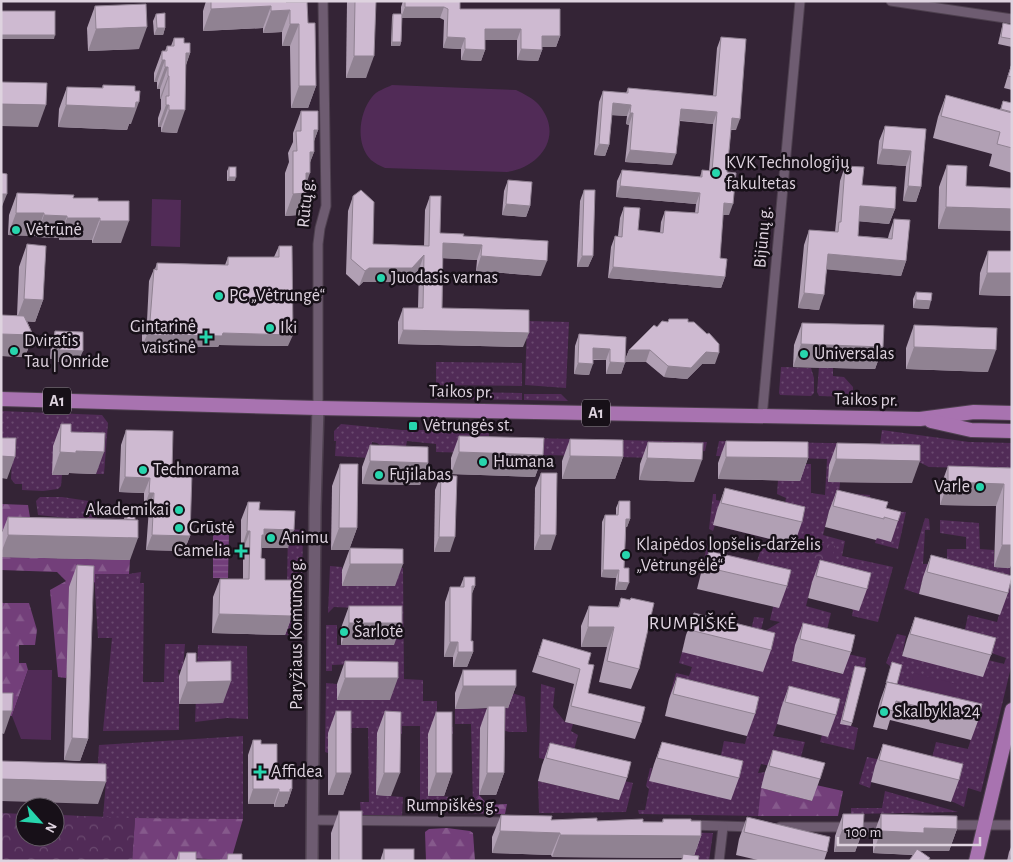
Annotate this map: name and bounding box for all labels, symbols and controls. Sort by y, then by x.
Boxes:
place label: KVK Technologijų fakultetas [726,154,850,193]
marker: KVK Technologijų fakultetas [710,167,722,179]
street label: Rūtų g. [294,177,318,229]
street label: Bijūnų g. [751,205,775,269]
place label: Vėtrūnė [26,221,82,239]
marker: Vėtrūnė [10,224,22,236]
place label: Juodasis varnas [391,269,498,287]
marker: Juodasis varnas [375,272,387,284]
place label: PC „Vėtrungė“ [229,287,325,305]
marker: PC „Vėtrungė“ [213,290,225,302]
place label: Gintarinė vaistinė [130,318,196,357]
place label: Iki [280,319,297,337]
marker: Iki [264,322,276,334]
marker: Gintarinė vaistinė [200,331,212,343]
place label: Dviratis Tau | Onride [24,332,109,372]
marker: Dviratis Tau | Onride [8,345,20,357]
place label: Universalas [814,345,894,363]
marker: Universalas [798,348,810,360]
street label: Taikos pr. [429,382,493,402]
road number: A1 [43,388,71,414]
street label: Taikos pr. [834,390,898,410]
road number: A1 [582,399,610,426]
place label: Vėtrungės st. [423,417,513,435]
marker: Vėtrungės st. [407,420,419,432]
place label: Humana [493,453,554,471]
marker: Humana [477,456,489,468]
place label: Technorama [153,461,239,479]
marker: Technorama [137,464,149,476]
place label: Fujilabas [389,466,451,484]
marker: Fujilabas [373,469,385,481]
place label: Varle [934,478,970,496]
marker: Varle [974,481,986,493]
place label: Akademikai [86,501,169,519]
marker: Akademikai [173,504,185,516]
place label: Grūstė [189,519,235,537]
marker: Grūstė [173,522,185,534]
place label: Animu [281,529,328,547]
marker: Animu [265,532,277,544]
place label: Klaipėdos lopšelis-darželis „Vėtrungėlė“ [636,536,821,575]
place label: Camelia [174,542,231,560]
marker: Camelia [235,545,247,557]
marker: Klaipėdos lopšelis-darželis „Vėtrungėlė“ [620,549,632,561]
street label: Paryžiaus Komunos g. [288,558,306,710]
district label: RUMPIŠKĖ [649,612,737,633]
place label: Šarlotė [354,620,403,641]
marker: Šarlotė [338,626,350,638]
place label: Skalbykla 24 [894,703,981,721]
marker: Skalbykla 24 [878,706,890,718]
place label: Affidea [271,763,323,781]
marker: Affidea [253,765,267,779]
north arrow [15,797,65,847]
street label: Rumpiškės g. [406,797,498,815]
scale bar [838,814,980,846]
text: N [42,820,59,835]
text: 100 m [846,825,881,840]

